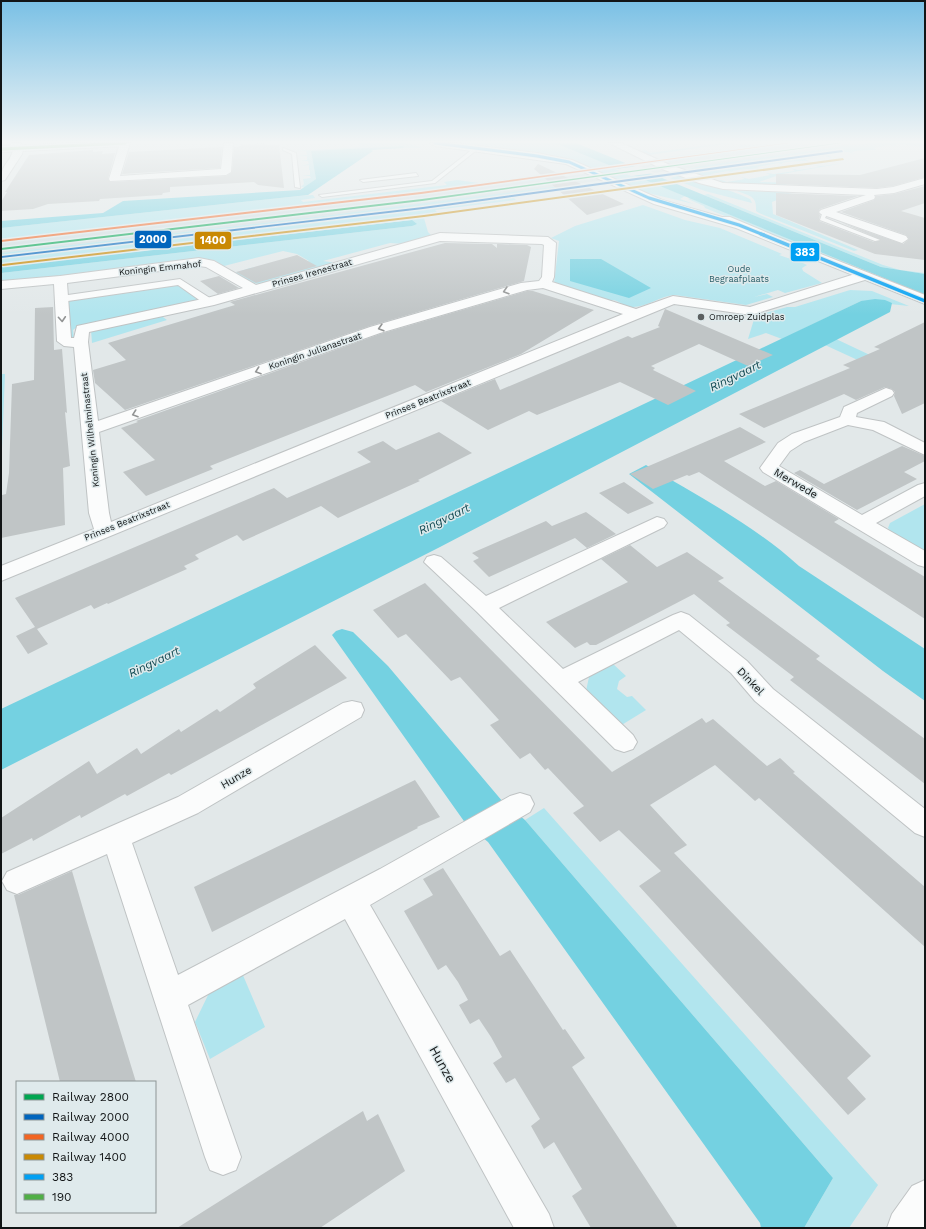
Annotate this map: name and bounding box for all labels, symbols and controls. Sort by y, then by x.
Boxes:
line badge: 2000 [134,230,172,249]
line badge: 1400 [194,231,232,250]
text: 2000 [139,233,167,246]
text: 1400 [200,234,226,247]
line badge: 383 [790,242,820,262]
text: 383 [795,246,815,259]
street label: Prinses Irenestraat [271,257,353,289]
street label: Koningin Emmahof [118,259,202,277]
park label: Oude Begraafplaats [709,264,769,284]
one-way arrow [502,287,509,295]
marker: Omroep Zuidplas [696,312,706,322]
place label: Omroep Zuidplas [709,312,785,322]
one-way arrow [58,316,67,322]
one-way arrow [378,323,385,332]
street label: Koningin Julianastraat [267,330,363,372]
water label: Ringvaart [707,358,763,394]
one-way arrow [255,366,262,374]
street label: Koningin Wilhelminastraat [79,372,101,488]
street label: Prinses Beatrixstraat [384,377,472,421]
one-way arrow [132,409,139,417]
street label: Merwede [771,466,820,501]
street label: Prinses Beatrixstraat [83,499,171,543]
water label: Ringvaart [416,501,472,537]
water label: Ringvaart [126,644,182,680]
street label: Dinkel [734,665,767,698]
street label: Hunze [218,763,254,791]
street label: Hunze [426,1043,459,1085]
legend [16,1081,156,1213]
text: Railway 2800 [52,1090,129,1104]
text: Railway 2000 [52,1110,129,1124]
text: Railway 4000 [52,1130,130,1144]
text: Railway 1400 [52,1150,126,1164]
text: 383 [52,1170,73,1184]
text: 190 [52,1190,72,1204]

